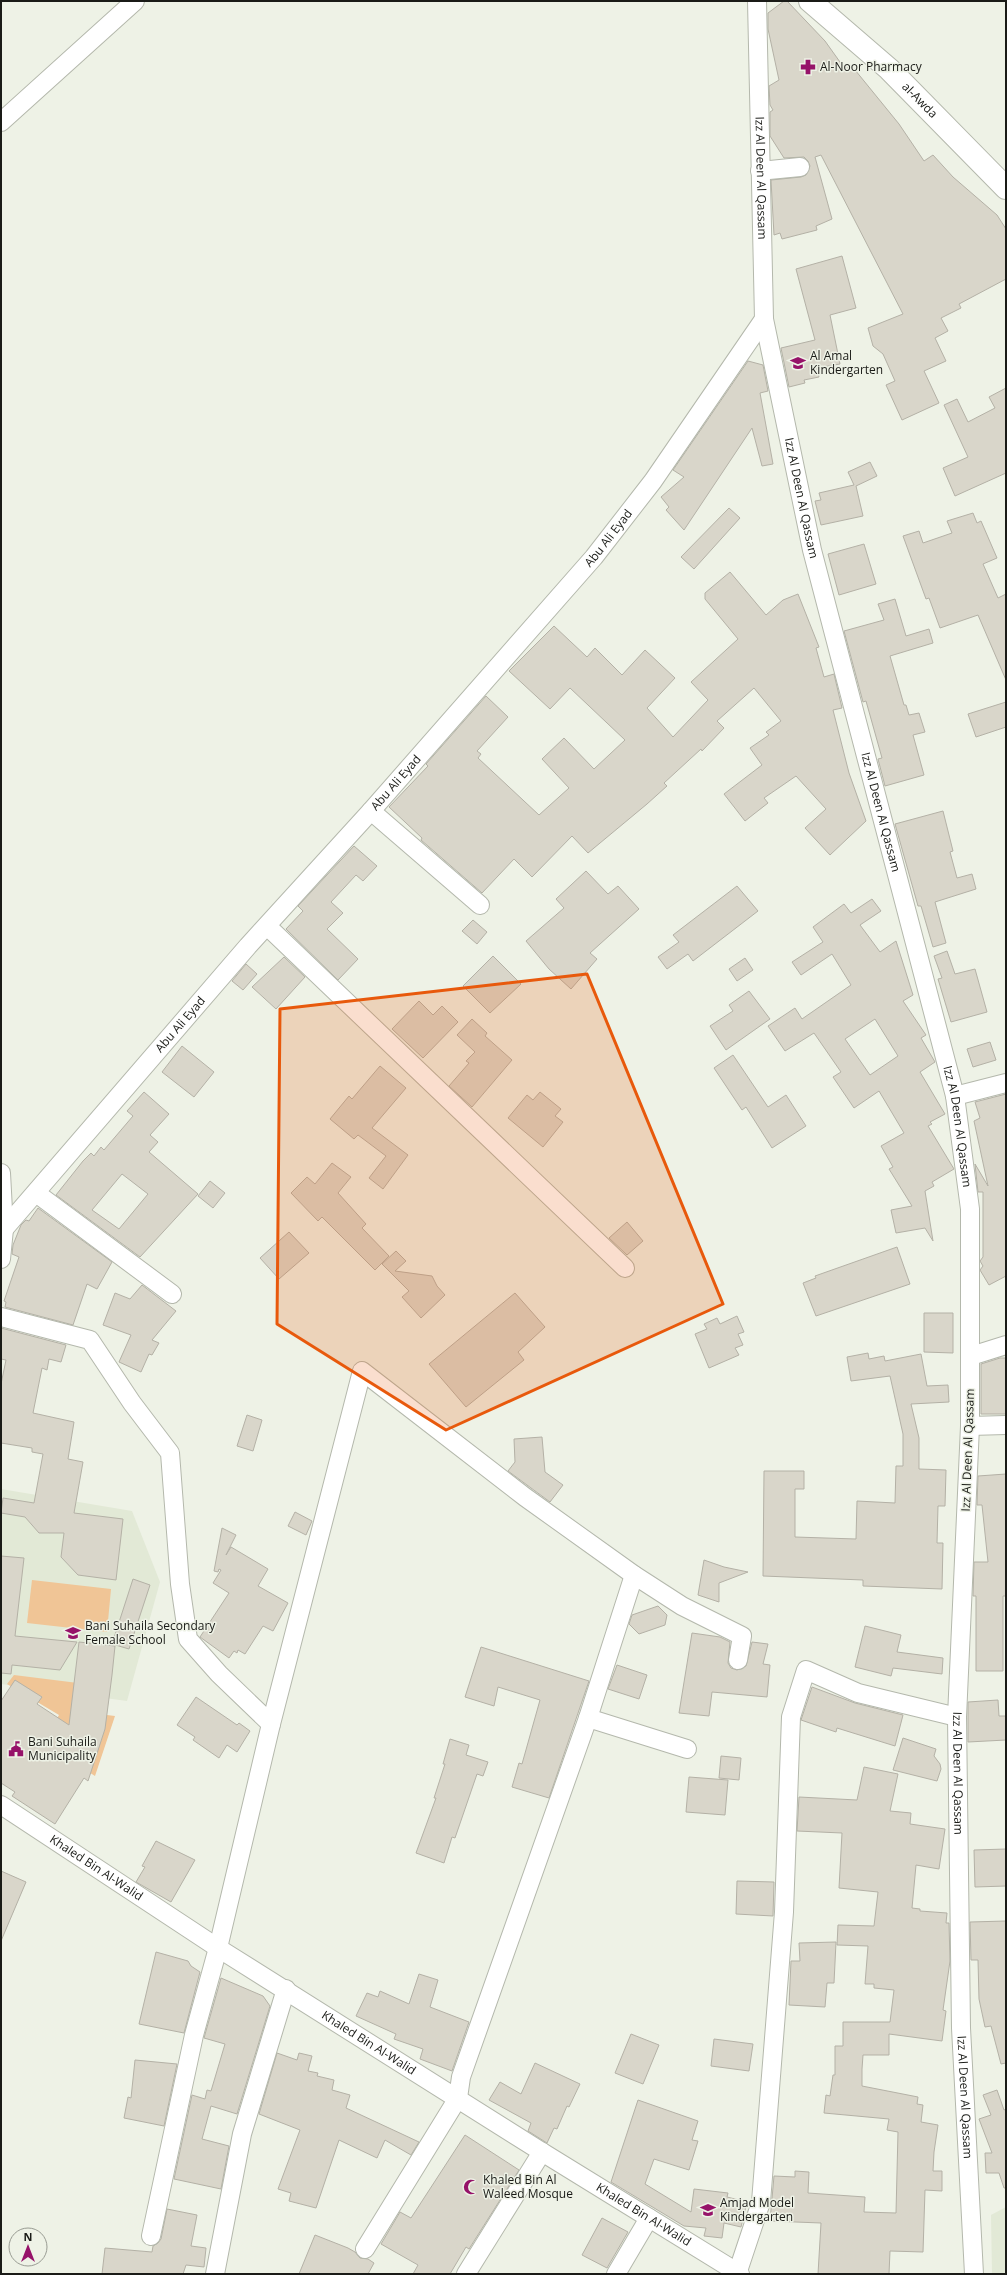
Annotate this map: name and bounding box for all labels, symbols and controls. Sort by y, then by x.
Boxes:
pharmacy icon: Al-Noor Pharmacy [799,58,817,76]
place label: Al-Noor Pharmacy [820,58,923,75]
street label: al-Awda [898,78,942,122]
street label: Izz Al Deen Al Qassam [752,116,771,240]
place label: Al Amal Kindergarten [810,347,883,378]
school or university icon: Al Amal Kindergarten [789,354,807,372]
street label: Izz Al Deen Al Qassam [781,436,823,560]
street label: Abu Ali Eyad [580,506,636,570]
street label: Izz Al Deen Al Qassam [857,750,905,874]
street label: Abu Ali Eyad [366,751,425,814]
street label: Abu Ali Eyad [151,993,209,1056]
street label: Izz Al Deen Al Qassam [939,1064,976,1188]
street label: Izz Al Deen Al Qassam [957,1388,978,1512]
place label: Bani Suhaila Secondary Female School [85,1617,216,1648]
school or university icon: Bani Suhaila Secondary Female School [64,1624,82,1642]
street label: Izz Al Deen Al Qassam [949,1711,968,1835]
place label: Bani Suhaila Municipality [28,1733,97,1764]
public building icon: Bani Suhaila Municipality [7,1740,25,1758]
street label: Khaled Bin Al-Walid [46,1830,146,1904]
street label: Khaled Bin Al-Walid [319,2006,419,2079]
street label: Izz Al Deen Al Qassam [953,2035,977,2159]
place label: Khaled Bin Al Waleed Mosque [483,2171,573,2202]
mosque icon: Khaled Bin Al Waleed Mosque [462,2178,480,2196]
street label: Khaled Bin Al-Walid [593,2178,694,2250]
place label: Amjad Model Kindergarten [720,2194,794,2225]
school or university icon: Amjad Model Kindergarten [699,2201,717,2219]
north arrow [8,2227,48,2267]
text: N [24,2229,32,2244]

